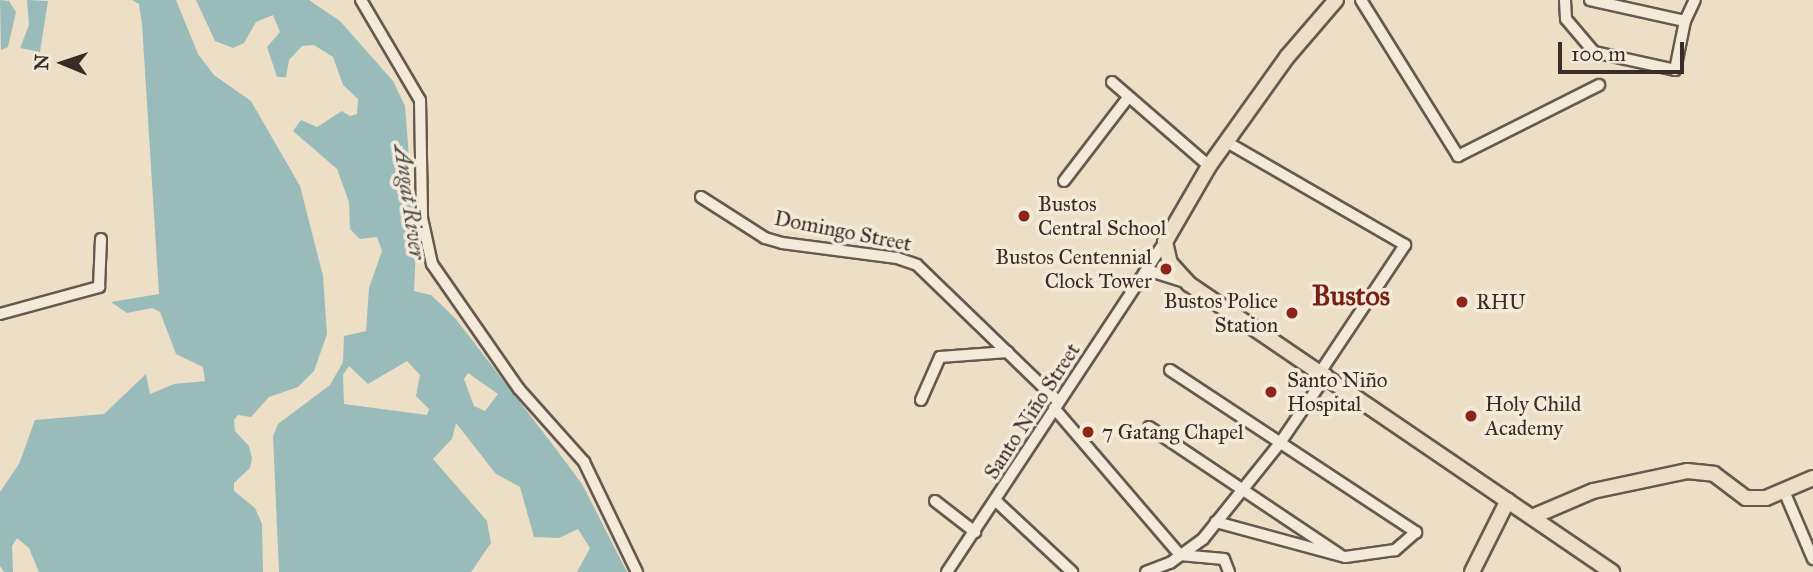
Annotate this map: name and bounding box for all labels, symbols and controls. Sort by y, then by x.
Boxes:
north arrow [28,28,98,98]
scale bar [1561,28,1687,72]
text: 100 m [1571,41,1626,67]
text: N [30,54,53,71]
water label: Angat River [388,143,432,261]
place label: Bustos Central School [1038,191,1166,241]
street label: Domingo Street [772,205,914,257]
marker: Bustos Central School [1016,208,1032,224]
place label: Bustos Centennial Clock Tower [995,244,1152,294]
marker: Bustos Centennial Clock Tower [1158,261,1174,277]
district label: Bustos [1312,279,1390,313]
place label: Bustos Police Station [1164,288,1278,338]
place label: RHU [1476,289,1526,315]
marker: RHU [1454,294,1470,310]
marker: Bustos Police Station [1284,305,1300,321]
street label: Santo Niño Street [979,338,1085,484]
place label: Santo Niño Hospital [1287,367,1388,417]
marker: Santo Niño Hospital [1261,382,1281,402]
place label: Holy Child Academy [1485,391,1581,441]
marker: Holy Child Academy [1463,408,1479,424]
place label: 7 Gatang Chapel [1102,419,1244,445]
marker: 7 Gatang Chapel [1080,424,1096,440]

